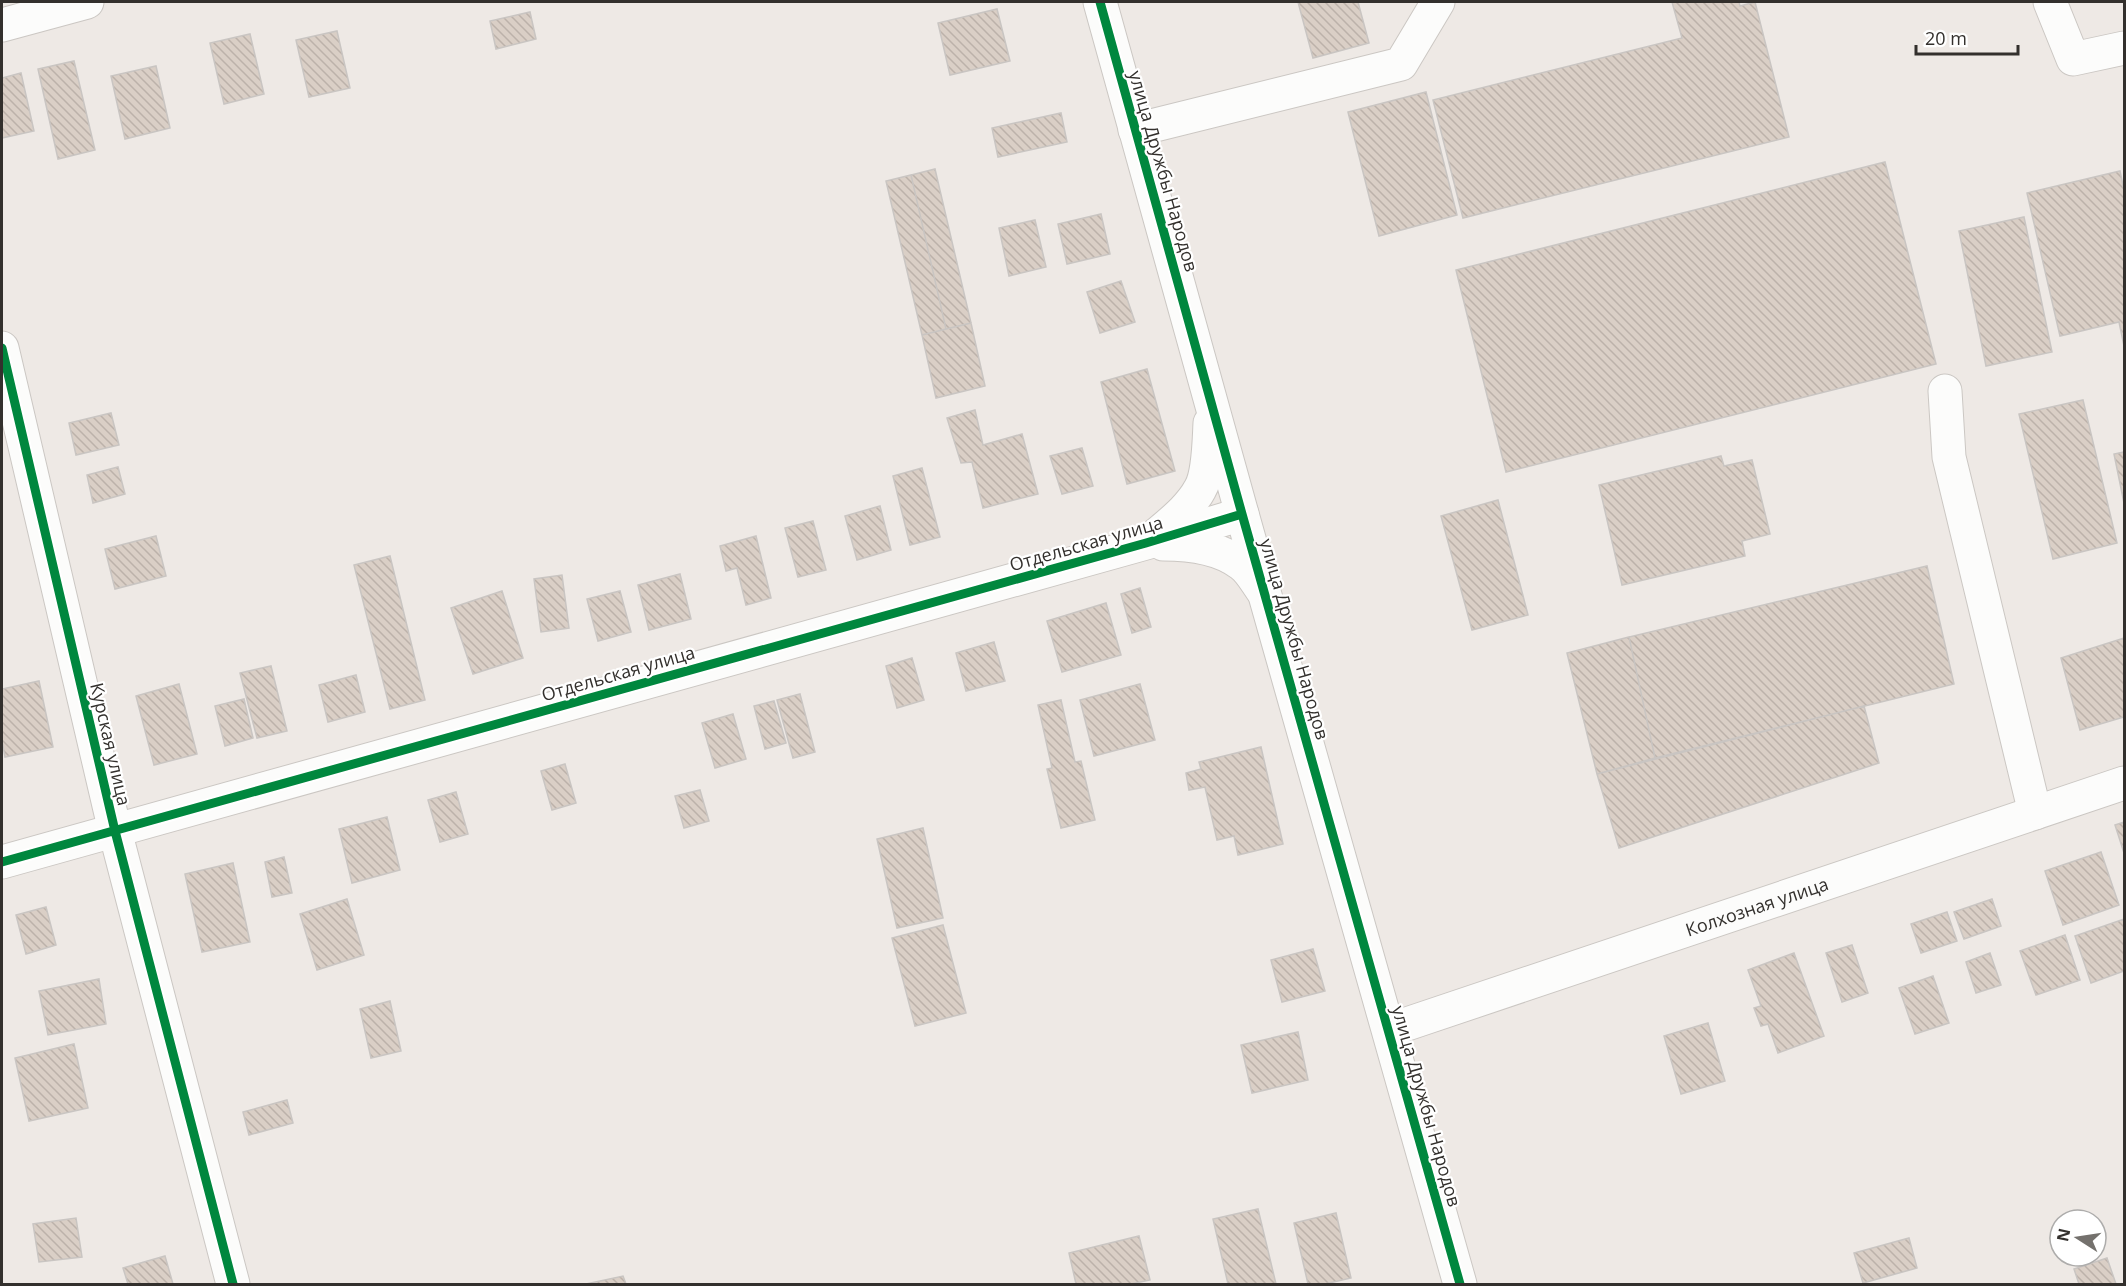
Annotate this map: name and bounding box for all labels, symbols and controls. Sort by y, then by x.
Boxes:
scale bar [1916,18,2018,56]
text: 20 m [1925,26,1967,50]
street label: улица Дружбы Народов [1124,68,1204,274]
street label: Отдельская улица [1007,510,1165,576]
street label: улица Дружбы Народов [1255,536,1335,742]
street label: Отдельская улица [539,640,697,706]
street label: Курская улица [85,680,137,808]
street label: Колхозная улица [1682,871,1831,942]
street label: улица Дружбы Народов [1387,1003,1467,1209]
north arrow [2048,1208,2108,1268]
text: N [2051,1226,2075,1244]

